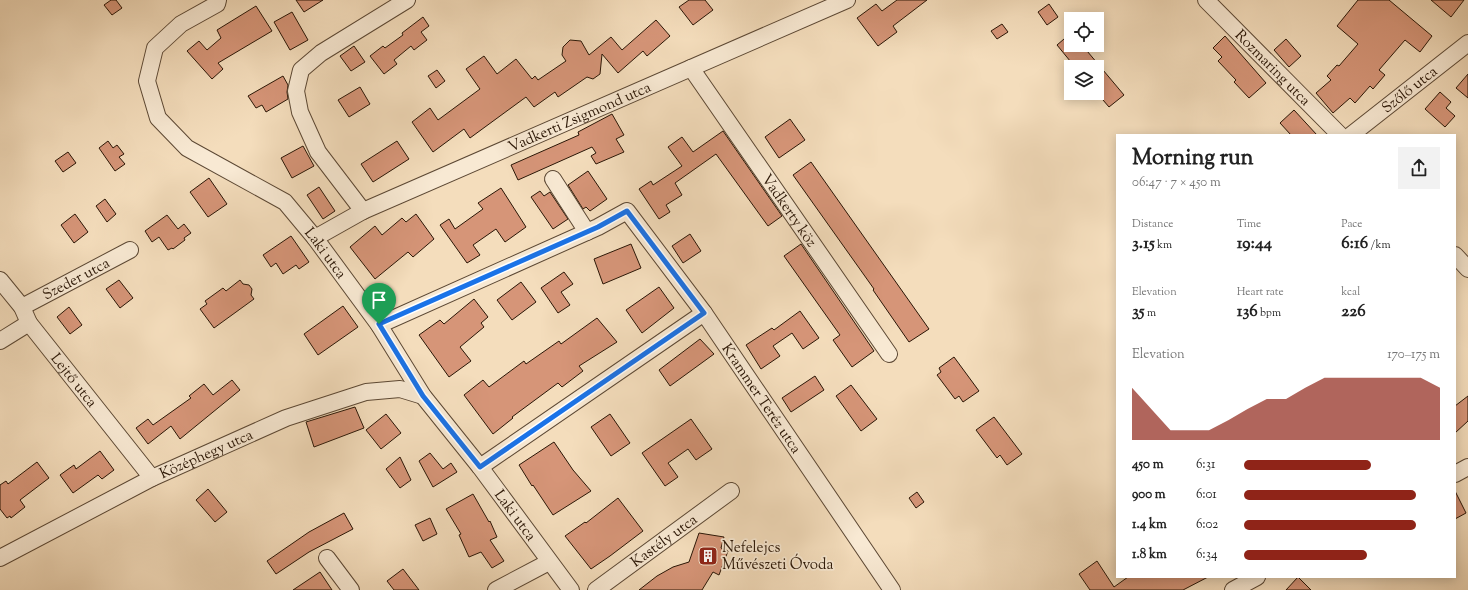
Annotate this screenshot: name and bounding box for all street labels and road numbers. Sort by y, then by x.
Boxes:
street label: Rozmaring utca [1229,26,1315,111]
street label: Szőlő utca [1378,62,1442,119]
street label: Vadkerti Zsigmond utca [505,78,655,158]
street label: Vadkerty köz [755,170,821,252]
street label: Laki utca [299,224,351,284]
street label: Szeder utca [39,253,114,306]
street label: Krammer Teréz utca [716,340,806,458]
street label: Lejtő utca [45,349,101,413]
street label: Középhegy utca [157,425,257,485]
street label: Laki utca [488,486,540,546]
street label: Kastély utca [627,510,702,573]

